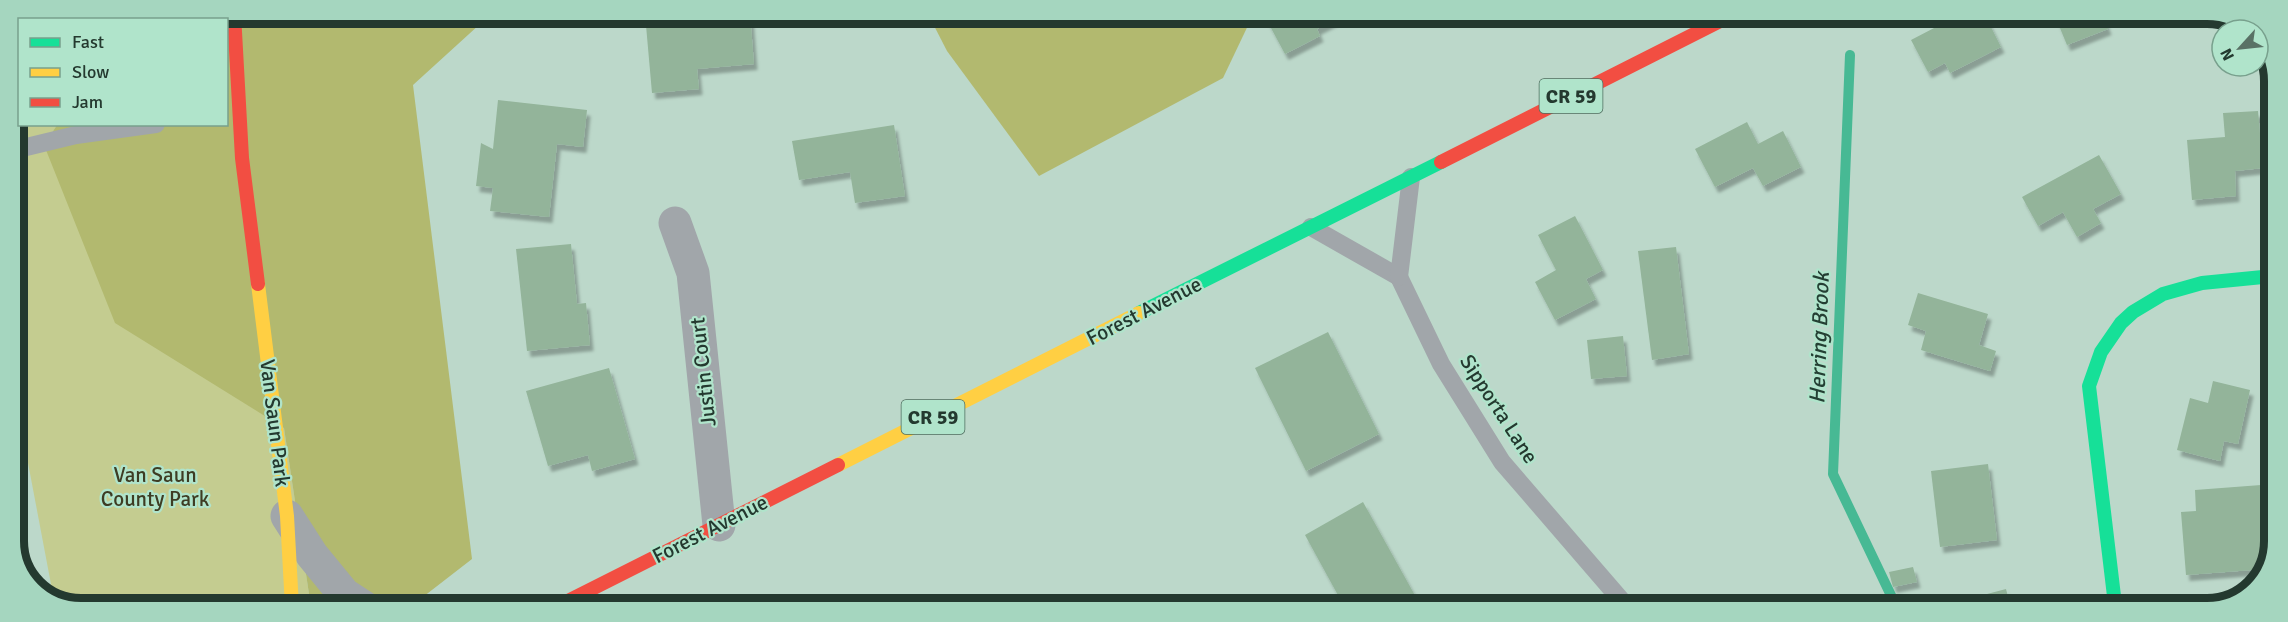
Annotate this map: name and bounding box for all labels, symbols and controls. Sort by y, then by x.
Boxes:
legend [18,18,228,126]
north arrow [2210,18,2270,78]
text: Fast [72,31,104,53]
text: N [2216,45,2239,64]
text: Slow [72,61,109,83]
road number: CR 59 [1540,79,1602,113]
text: Jam [72,91,103,113]
water label: Herring Brook [1803,270,1835,404]
street label: Forest Avenue [1082,271,1206,351]
street label: Justin Court [684,316,722,428]
street label: Sipporta Lane [1454,350,1544,468]
street label: Van Saun Park [254,358,296,489]
road number: CR 59 [902,400,964,434]
park label: Van Saun County Park [101,462,210,512]
street label: Forest Avenue [648,489,772,569]

